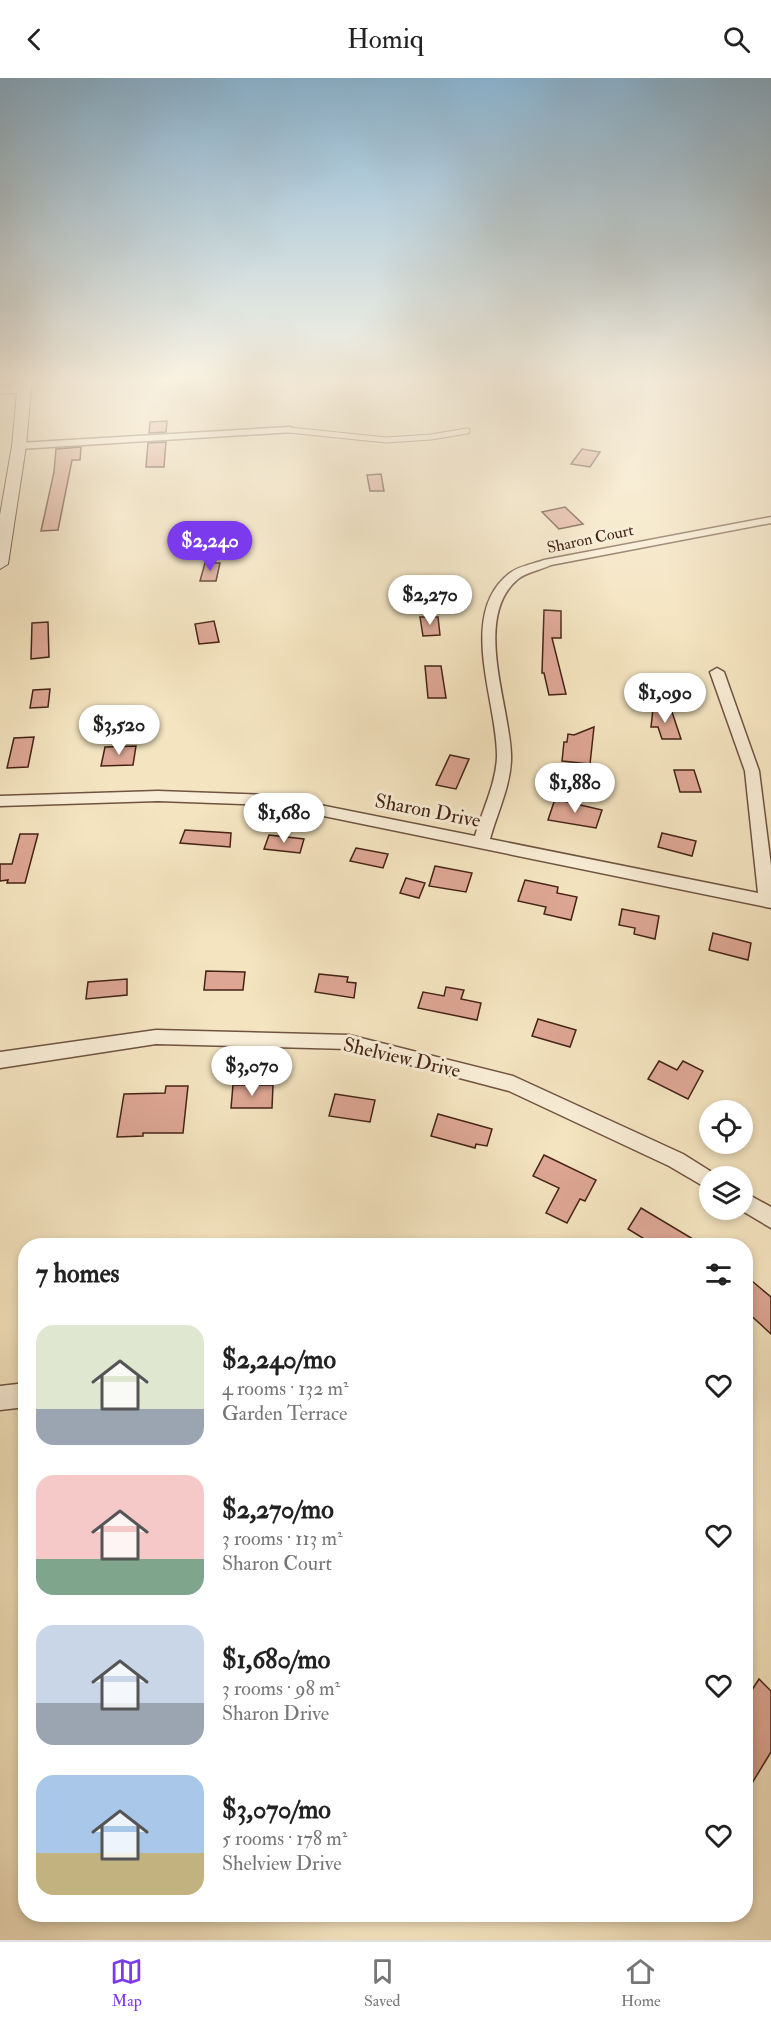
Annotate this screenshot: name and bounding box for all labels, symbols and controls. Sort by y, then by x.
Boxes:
icon: back [18,23,51,56]
text: Homiq [347,23,424,56]
icon: search [720,23,753,56]
street label: Sharon Court [545,520,635,558]
pin: $2,240 [161,521,259,572]
text: $2,240 [181,528,239,553]
pin: $2,270 [381,575,479,626]
text: $2,270 [402,582,458,607]
pin: $1,090 [616,673,714,724]
text: $1,090 [638,680,692,705]
pin: $3,520 [70,705,168,756]
text: $3,520 [93,712,145,737]
pin: $1,880 [526,763,624,814]
text: $1,880 [549,770,601,795]
street label: Sharon Drive [373,788,483,833]
pin: $1,680 [235,793,333,844]
text: $1,680 [258,800,310,825]
street label: Shelview Drive [341,1032,463,1083]
pin: $3,070 [203,1046,301,1097]
text: $3,070 [225,1053,279,1078]
map controls [699,1100,753,1220]
button: locate [699,1100,753,1154]
button: layers [699,1166,753,1220]
text: 7 homes [36,1258,119,1290]
icon: filters [702,1258,735,1291]
text: $2,240/mo [222,1344,336,1376]
icon: home [84,1349,156,1421]
icon: heart [702,1369,735,1402]
text: 4 rooms · 132 m² [222,1376,349,1401]
text: Garden Terrace [222,1401,347,1426]
text: $2,270/mo [222,1494,334,1526]
icon: home [84,1499,156,1571]
icon: heart [702,1519,735,1552]
text: 3 rooms · 113 m² [222,1526,343,1551]
text: Sharon Court [222,1551,332,1576]
text: $1,680/mo [222,1644,330,1676]
icon: home [84,1649,156,1721]
icon: heart [702,1669,735,1702]
text: 3 rooms · 98 m² [222,1676,340,1701]
text: Sharon Drive [222,1701,329,1726]
text: $3,070/mo [222,1794,331,1826]
icon: home [84,1799,156,1871]
icon: heart [702,1819,735,1852]
text: 5 rooms · 178 m² [222,1826,347,1851]
text: Shelview Drive [222,1851,342,1876]
tab: Map [110,1955,143,2011]
tab: Saved [364,1955,400,2011]
tab: Home [621,1955,661,2011]

